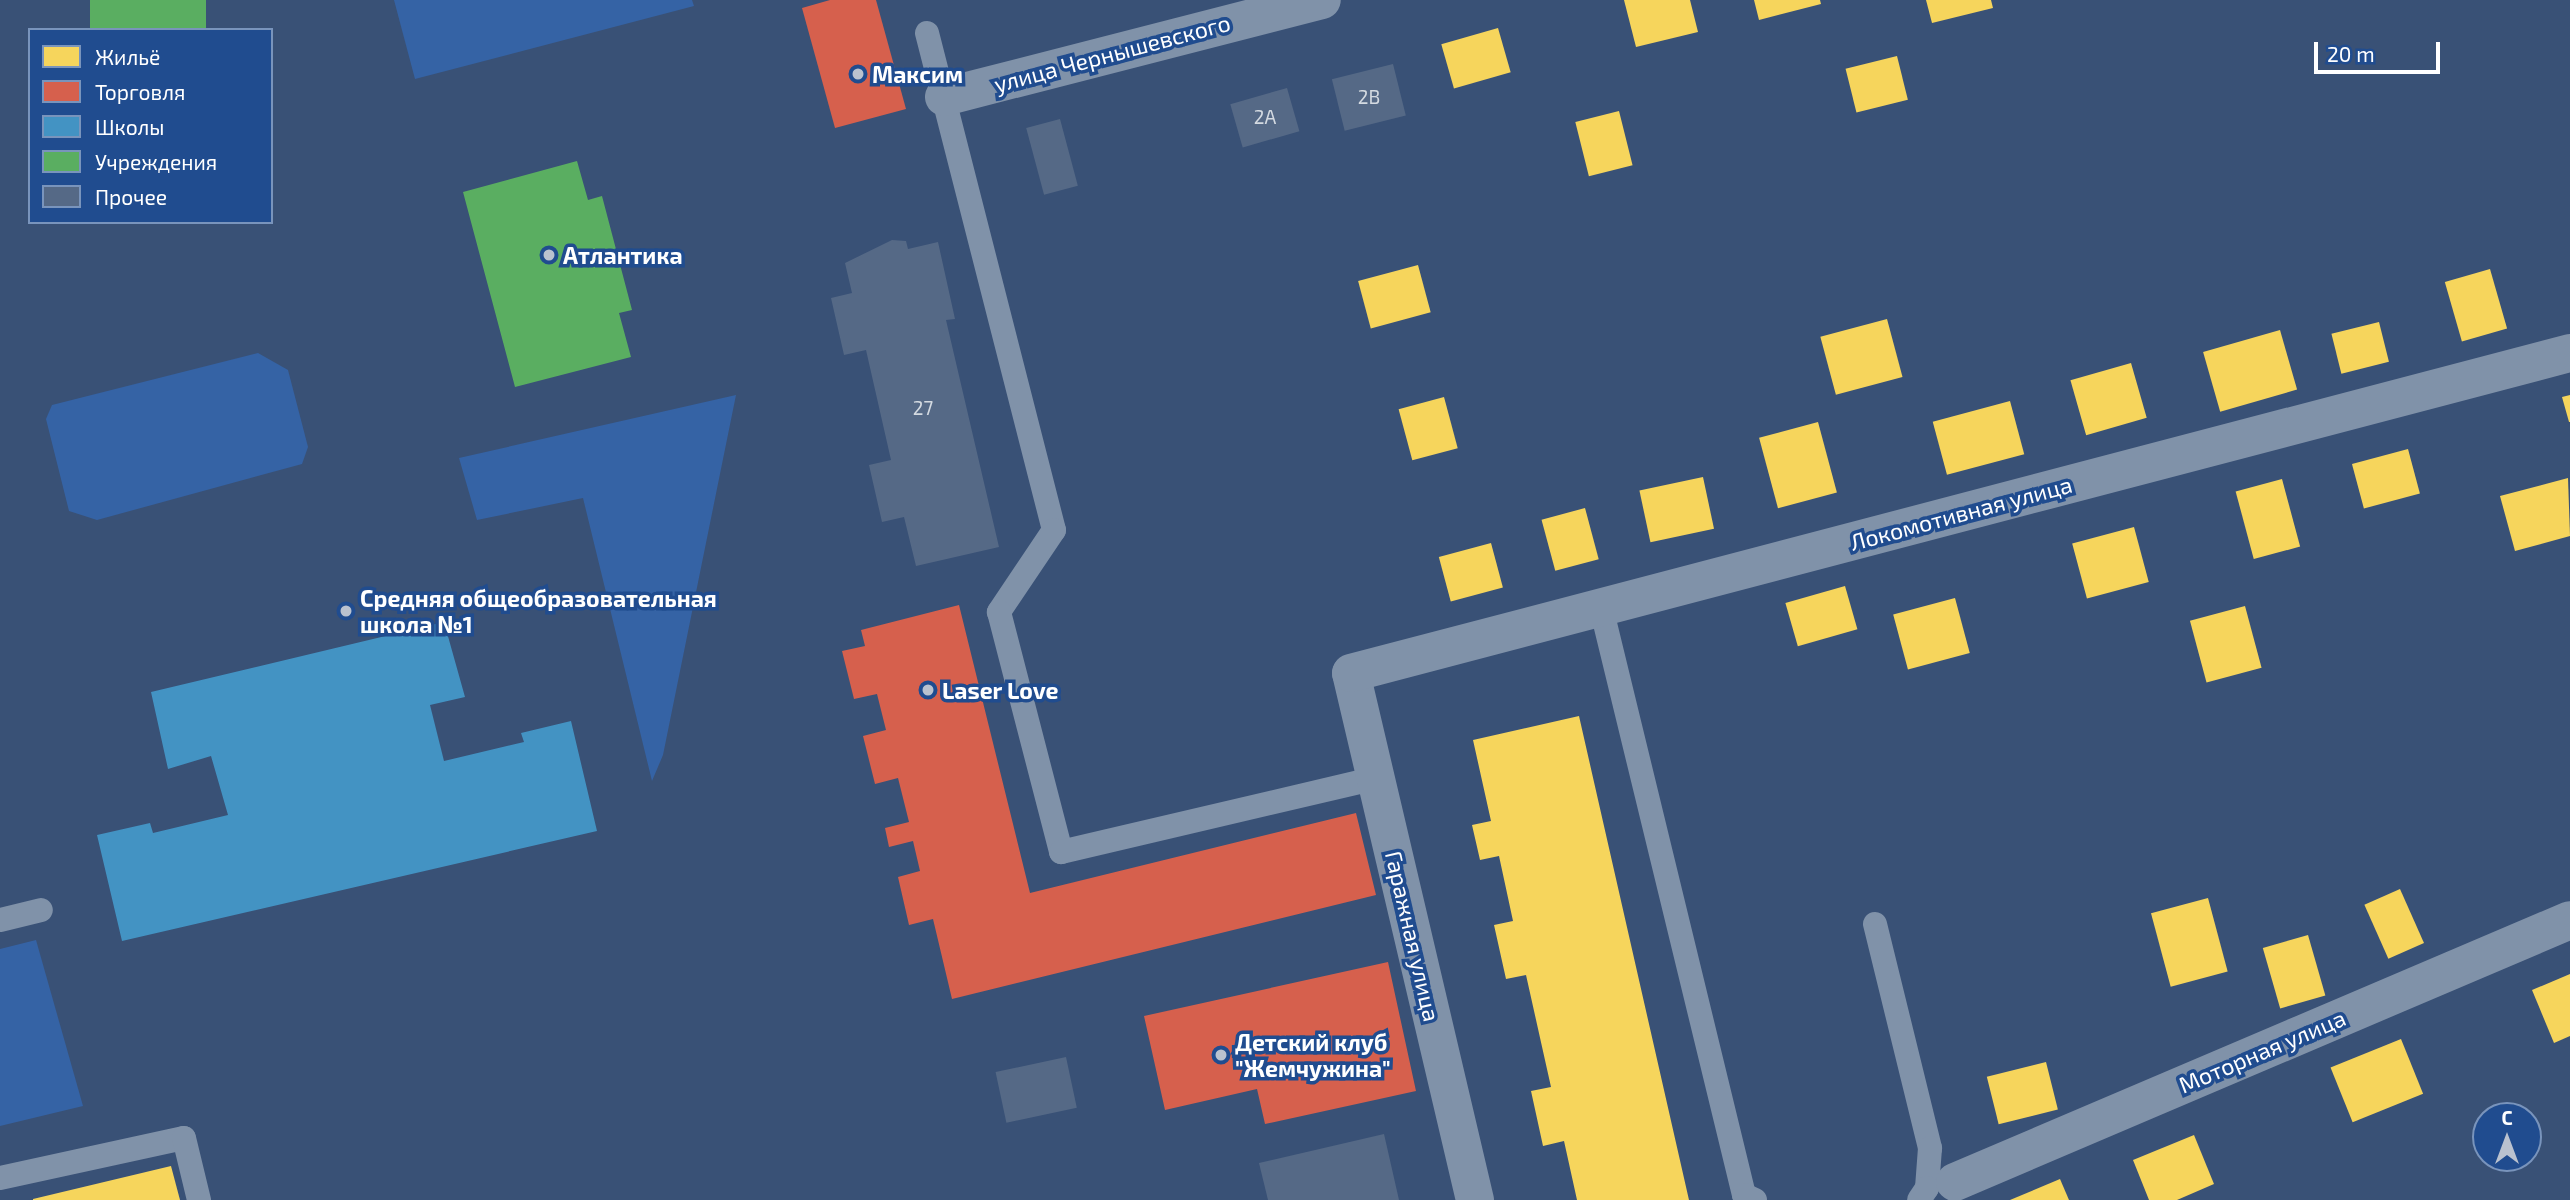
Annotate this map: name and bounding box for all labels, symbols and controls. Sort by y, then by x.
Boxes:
street label: улица Чернышевского [991,8,1233,98]
legend [28,28,273,224]
scale bar [2318,28,2444,72]
text: 20 m [2327,41,2375,66]
text: Жильё [95,44,160,69]
place label: Максим [872,60,963,88]
marker: Максим [850,66,866,82]
text: Торговля [95,79,185,104]
house number: 2В [1358,86,1380,108]
house number: 2А [1254,106,1276,128]
text: Школы [95,114,164,139]
text: Учреждения [95,149,217,174]
text: Прочее [95,184,167,209]
place label: Атлантика [563,241,683,269]
marker: Атлантика [541,247,557,263]
house number: 27 [913,397,933,419]
street label: Локомотивная улица [1847,470,2075,556]
place label: Средняя общеобразовательная школа №1 [360,584,717,638]
marker: Средняя общеобразовательная школа №1 [338,603,354,619]
place label: Laser Love [942,676,1059,704]
marker: Laser Love [920,682,936,698]
street label: Гаражная улица [1380,848,1446,1024]
street label: Моторная улица [2174,1003,2350,1099]
place label: Детский клуб "Жемчужина" [1235,1028,1390,1082]
marker: Детский клуб "Жемчужина" [1213,1047,1229,1063]
north arrow [2472,1102,2542,1172]
text: С [2501,1106,2513,1129]

